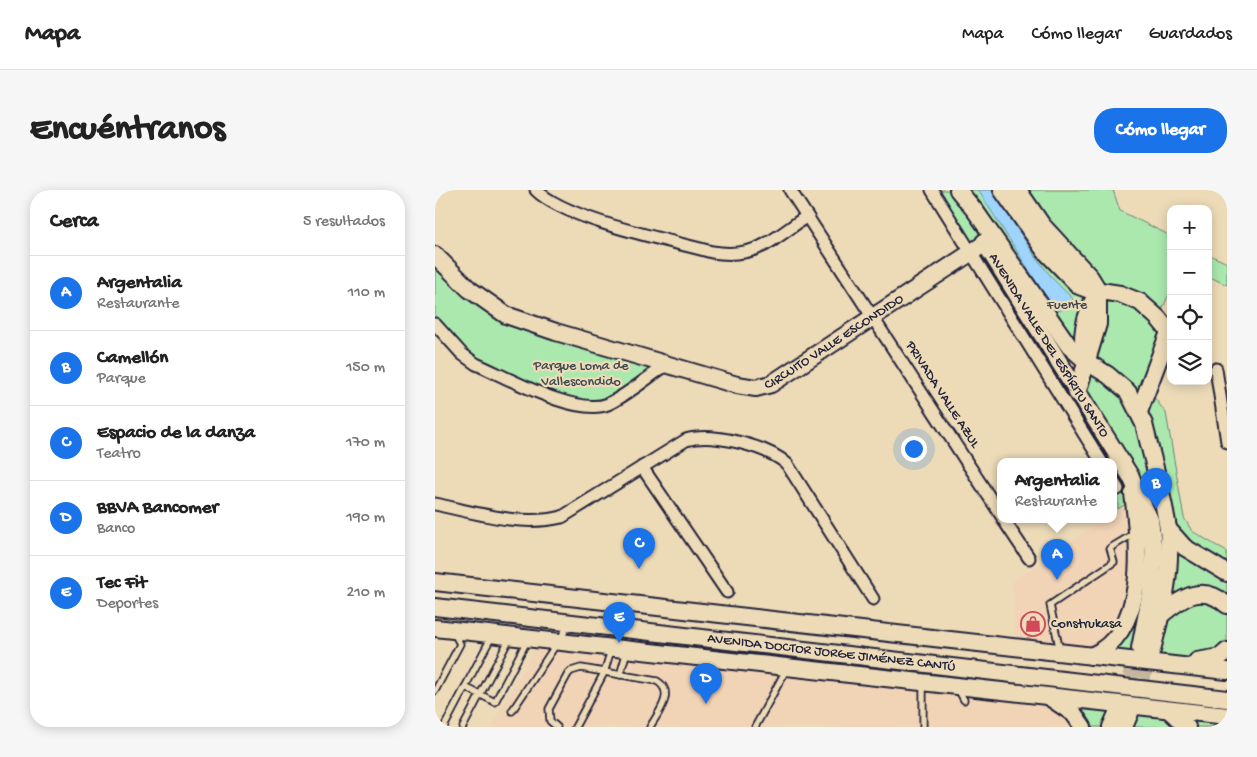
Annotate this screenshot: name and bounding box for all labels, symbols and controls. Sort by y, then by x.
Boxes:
text: Mapa [25,20,80,49]
text: Mapa [962,24,1003,45]
text: Cómo llegar [1031,24,1121,45]
text: Guardados [1149,24,1232,45]
button: Cómo llegar [1094,108,1227,153]
text: Encuéntranos [30,110,225,151]
map controls [1167,205,1212,385]
button: + [1167,205,1212,250]
text: Cerca [50,210,98,235]
text: 5 resultados [303,213,385,232]
street label: AVENIDA VALLE DEL ESPÍRITU SANTO [985,250,1113,441]
button: − [1167,250,1212,295]
text: Argentalia [97,272,182,295]
text: A [61,284,71,303]
text: 110 m [348,284,385,303]
street label: CIRCUITO VALLE ESCONDIDO [763,290,908,394]
text: Restaurante [97,295,179,314]
button: locate [1167,295,1212,340]
park label: Fuente [1046,297,1088,314]
street label: PRIVADA VALLE AZUL [901,338,983,452]
button: layers [1167,340,1212,385]
text: Camellón [97,347,168,370]
park label: Parque Loma de Vallescondido [533,358,629,391]
text: B [62,359,70,378]
text: 150 m [346,359,385,378]
text: Parque [97,370,146,389]
text: Espacio de la danza [97,422,255,445]
text: C [62,434,70,453]
text: 170 m [346,434,385,453]
your location [901,436,927,462]
text: Teatro [97,445,141,464]
popup [997,458,1117,523]
pin: B [1140,468,1172,509]
text: Argentalia [1015,470,1099,493]
text: Restaurante [1015,493,1097,512]
text: BBVA Bancomer [97,497,218,520]
text: D [61,509,71,528]
text: 190 m [346,509,385,528]
text: Banco [97,520,135,539]
pin: C [623,528,655,569]
pin: A [1041,539,1073,580]
text: Tec Fit [97,572,147,595]
text: E [61,584,71,603]
text: 210 m [346,584,385,603]
text: Deportes [97,595,158,614]
pin: E [603,602,635,643]
shop icon: Construkasa [1020,611,1046,637]
place label: Construkasa [1051,616,1123,633]
street label: AVENIDA DOCTOR JORGE JIMÉNEZ CANTÚ [706,630,956,676]
pin: D [690,663,722,704]

